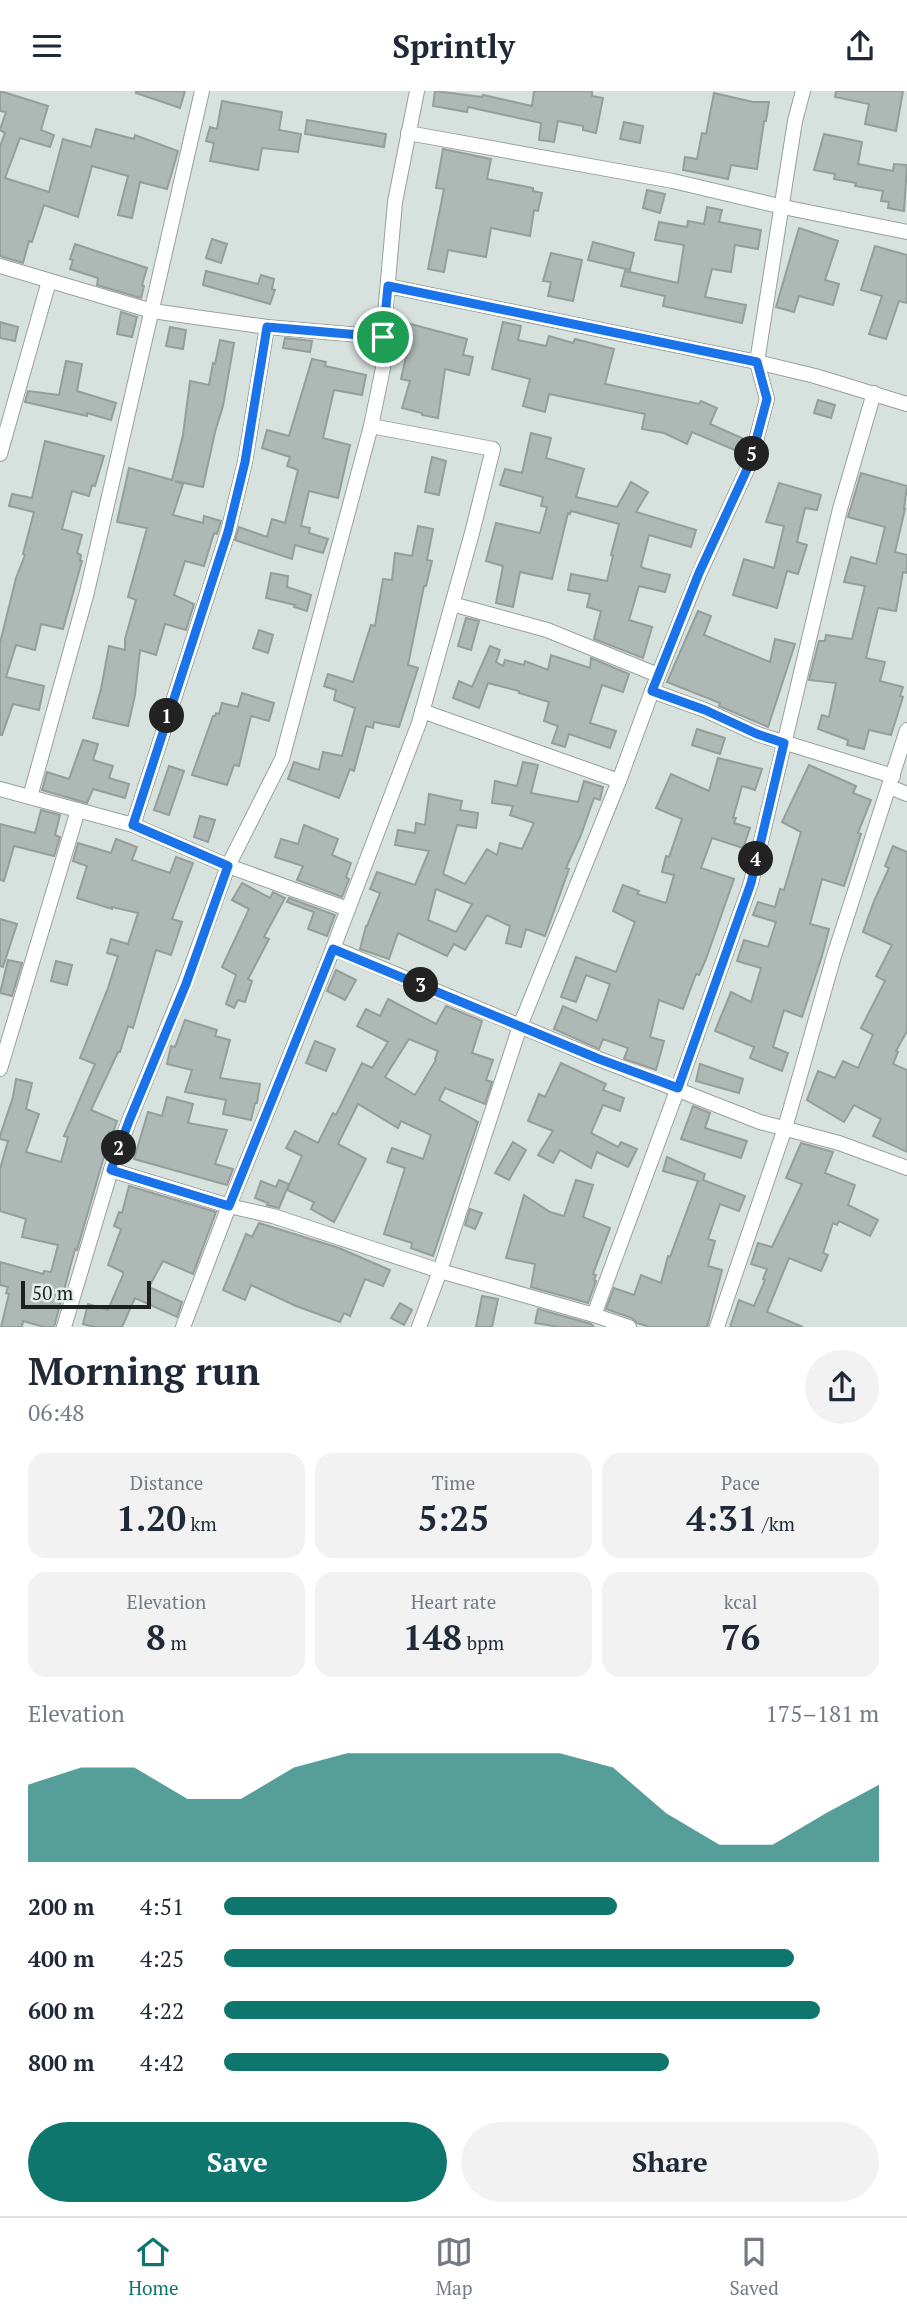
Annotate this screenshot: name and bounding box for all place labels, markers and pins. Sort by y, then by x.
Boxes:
pin [353,307,413,367]
pin: 5 [734,437,770,471]
pin: 1 [150,699,184,733]
pin: 4 [738,841,774,877]
pin: 3 [404,967,438,1003]
pin: 2 [102,1131,136,1165]

